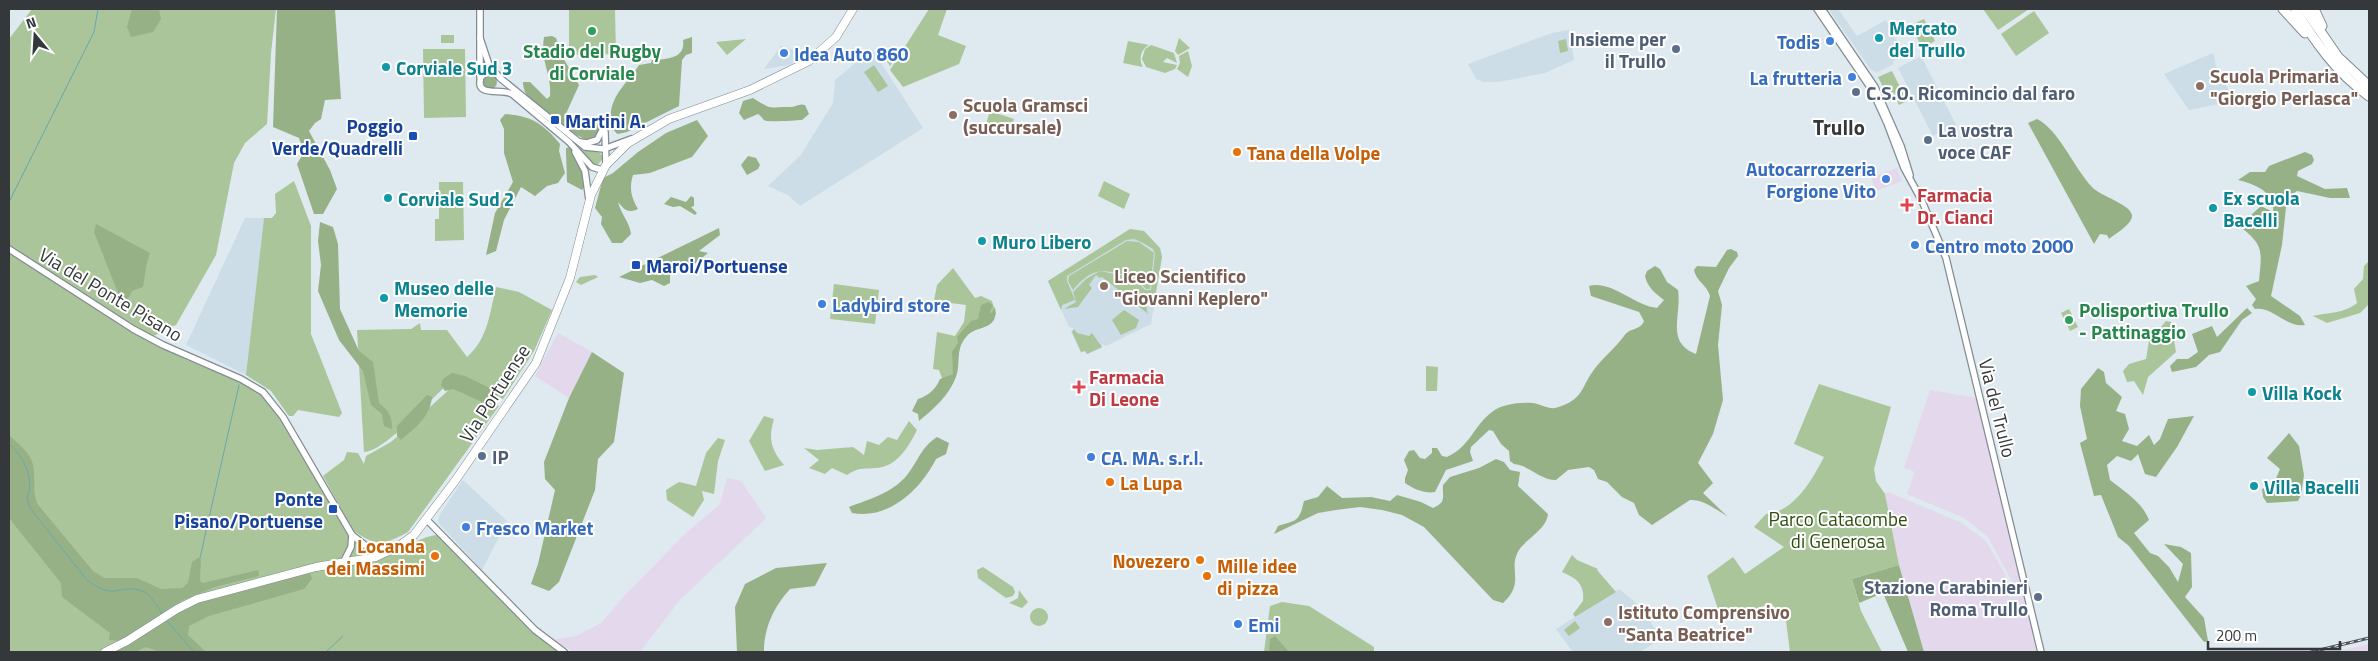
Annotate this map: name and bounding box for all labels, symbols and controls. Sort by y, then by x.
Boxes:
north arrow [10,10,60,60]
text: N [23,11,39,34]
place label: Mercato del Trullo [1889,13,1965,64]
place label: Insieme per il Trullo [1570,24,1666,75]
marker: Stadio del Rugby di Corviale [586,25,598,37]
place label: Todis [1777,27,1820,56]
marker: Mercato del Trullo [1873,32,1885,44]
marker: Todis [1824,35,1836,47]
place label: Stadio del Rugby di Corviale [523,36,662,87]
place label: Idea Auto 860 [794,39,909,68]
marker: Insieme per il Trullo [1670,43,1682,55]
marker: Idea Auto 860 [778,47,790,59]
place label: Corviale Sud 3 [396,53,513,82]
marker: Corviale Sud 3 [380,61,392,73]
place label: Scuola Primaria "Giorgio Perlasca" [2210,61,2358,112]
place label: La frutteria [1750,63,1842,92]
marker: La frutteria [1846,71,1858,83]
place label: C.S.O. Ricomincio dal faro [1866,78,2075,107]
marker: Scuola Primaria "Giorgio Perlasca" [2194,80,2206,92]
marker: C.S.O. Ricomincio dal faro [1850,86,1862,98]
place label: Scuola Gramsci (succursale) [963,90,1088,141]
place label: Martini A. [565,106,646,135]
marker: Scuola Gramsci (succursale) [947,109,959,121]
place label: Poggio Verde/Quadrelli [272,111,403,162]
district label: Trullo [1813,111,1865,143]
marker: Martini A. [549,114,561,126]
place label: La vostra voce CAF [1938,115,2013,166]
marker: Poggio Verde/Quadrelli [407,130,419,142]
marker: La vostra voce CAF [1922,134,1934,146]
place label: Tana della Volpe [1247,138,1380,167]
marker: Tana della Volpe [1231,146,1243,158]
place label: Autocarrozzeria Forgione Vito [1746,154,1876,205]
marker: Autocarrozzeria Forgione Vito [1880,173,1892,185]
place label: Farmacia Dr. Cianci [1917,180,1993,231]
place label: Ex scuola Bacelli [2223,183,2300,234]
place label: Corviale Sud 2 [398,184,515,213]
marker: Corviale Sud 2 [382,192,394,204]
marker: Farmacia Dr. Cianci [1901,199,1913,211]
marker: Ex scuola Bacelli [2207,202,2219,214]
place label: Muro Libero [992,227,1091,256]
place label: Centro moto 2000 [1925,231,2074,260]
marker: Muro Libero [976,235,988,247]
marker: Centro moto 2000 [1909,239,1921,251]
street label: Via del Ponte Pisano [34,240,188,348]
place label: Maroi/Portuense [646,251,788,280]
marker: Maroi/Portuense [630,259,642,271]
place label: Liceo Scientifico "Giovanni Keplero" [1114,261,1268,312]
place label: Museo delle Memorie [394,273,494,324]
marker: Liceo Scientifico "Giovanni Keplero" [1098,280,1110,292]
place label: Ladybird store [832,290,951,319]
marker: Museo delle Memorie [378,292,390,304]
place label: Polisportiva Trullo - Pattinaggio [2079,295,2229,346]
marker: Ladybird store [816,298,828,310]
marker: Polisportiva Trullo - Pattinaggio [2063,314,2075,326]
street label: Via Portuense [451,338,537,448]
street label: Via del Trullo [1972,356,2024,460]
place label: Farmacia Di Leone [1089,362,1165,413]
place label: Villa Kock [2262,378,2342,407]
marker: Farmacia Di Leone [1073,381,1085,393]
marker: Villa Kock [2246,386,2258,398]
place label: IP [492,442,509,471]
place label: CA. MA. s.r.l. [1101,443,1203,472]
marker: IP [476,450,488,462]
marker: CA. MA. s.r.l. [1085,451,1097,463]
place label: La Lupa [1120,468,1183,497]
place label: Villa Bacelli [2264,472,2359,501]
marker: La Lupa [1104,476,1116,488]
marker: Villa Bacelli [2248,480,2260,492]
place label: Ponte Pisano/Portuense [174,484,323,535]
marker: Ponte Pisano/Portuense [327,503,339,515]
park label: Parco Catacombe di Generosa [1768,504,1908,555]
place label: Fresco Market [476,513,594,542]
marker: Fresco Market [460,521,472,533]
place label: Locanda dei Massimi [326,531,425,582]
place label: Novezero [1112,546,1190,575]
marker: Locanda dei Massimi [429,550,441,562]
place label: Mille idee di pizza [1217,551,1297,602]
marker: Novezero [1194,554,1206,566]
marker: Mille idee di pizza [1201,570,1213,582]
place label: Stazione Carabinieri Roma Trullo [1864,572,2028,623]
marker: Stazione Carabinieri Roma Trullo [2032,591,2044,603]
place label: Istituto Comprensivo "Santa Beatrice" [1618,597,1790,648]
place label: Emi [1248,610,1279,639]
marker: Istituto Comprensivo "Santa Beatrice" [1602,616,1614,628]
marker: Emi [1232,618,1244,630]
scale bar [2208,618,2340,650]
text: 200 m [2216,624,2257,647]

